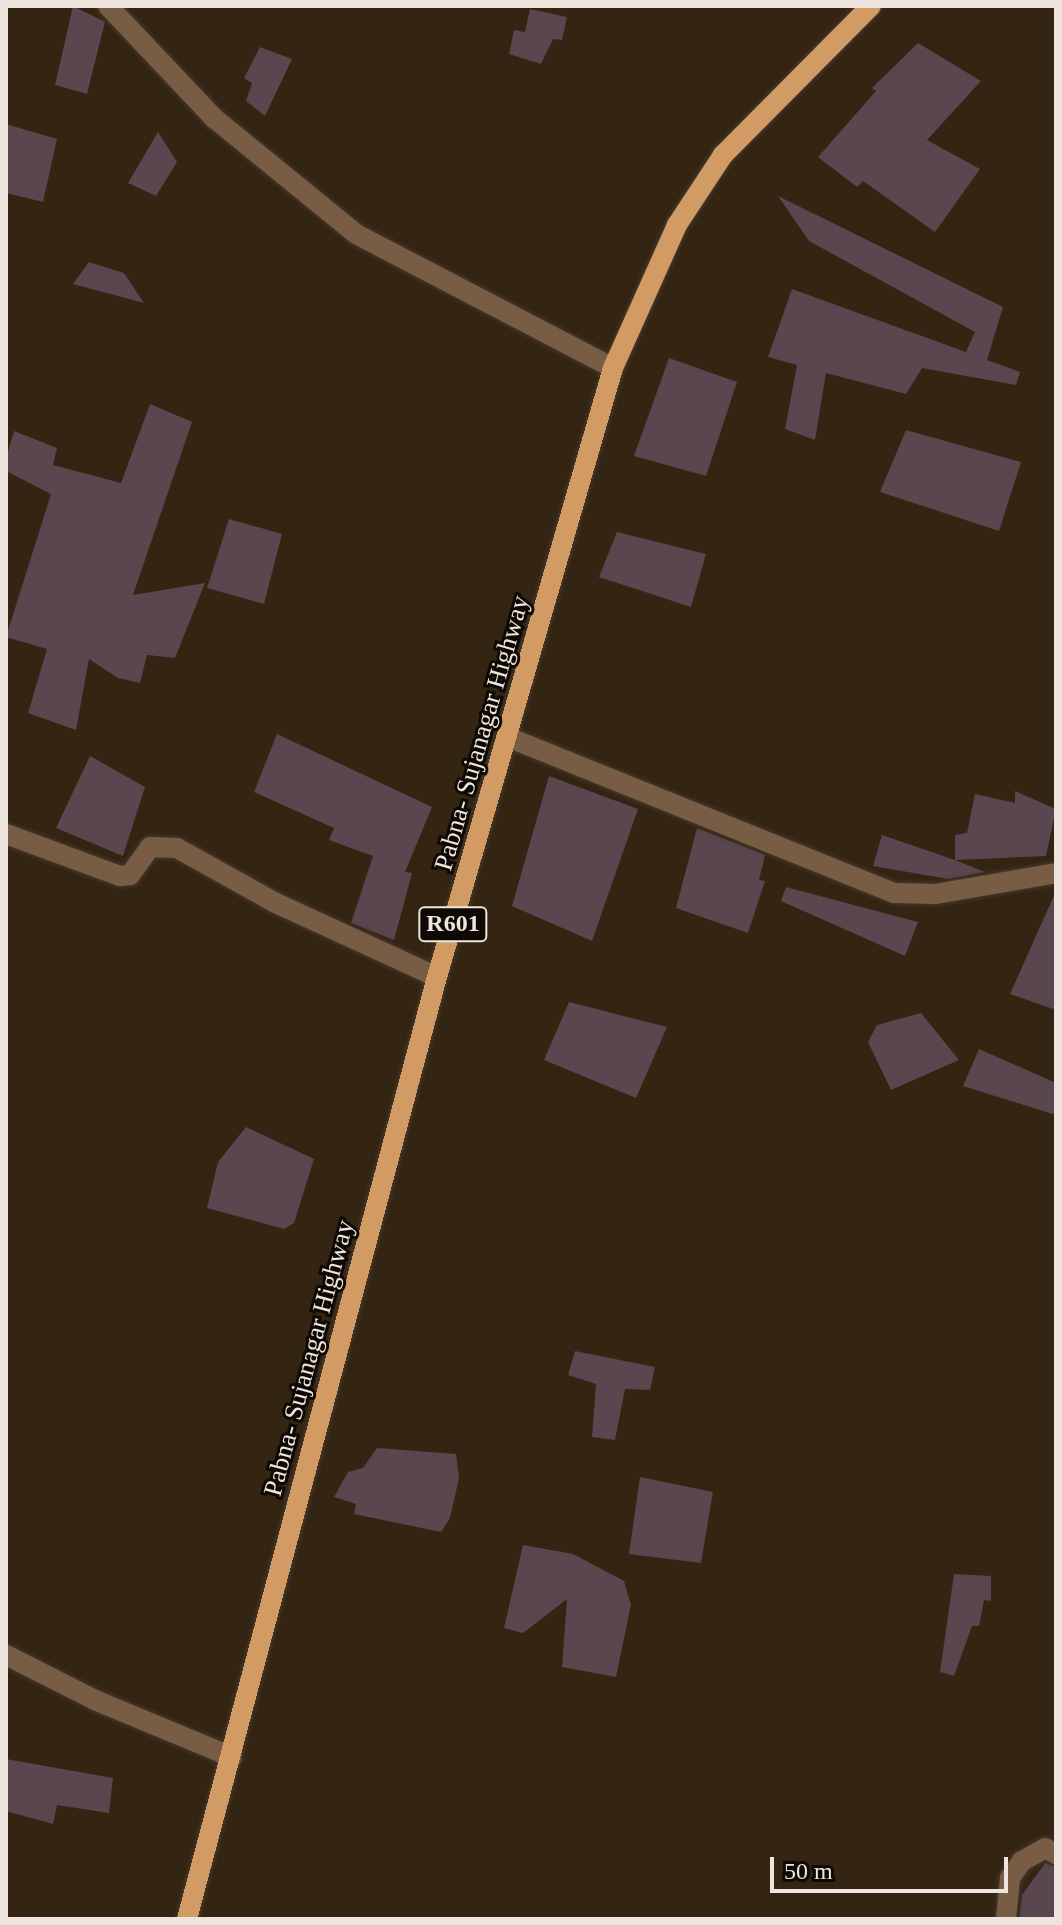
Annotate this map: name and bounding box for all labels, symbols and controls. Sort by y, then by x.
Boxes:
street label: Pabna- Sujanagar Highway [428,592,536,874]
road number: R601 [417,904,489,944]
street label: Pabna- Sujanagar Highway [257,1217,361,1499]
scale bar [774,1841,1012,1891]
text: 50 m [784,1858,833,1884]

